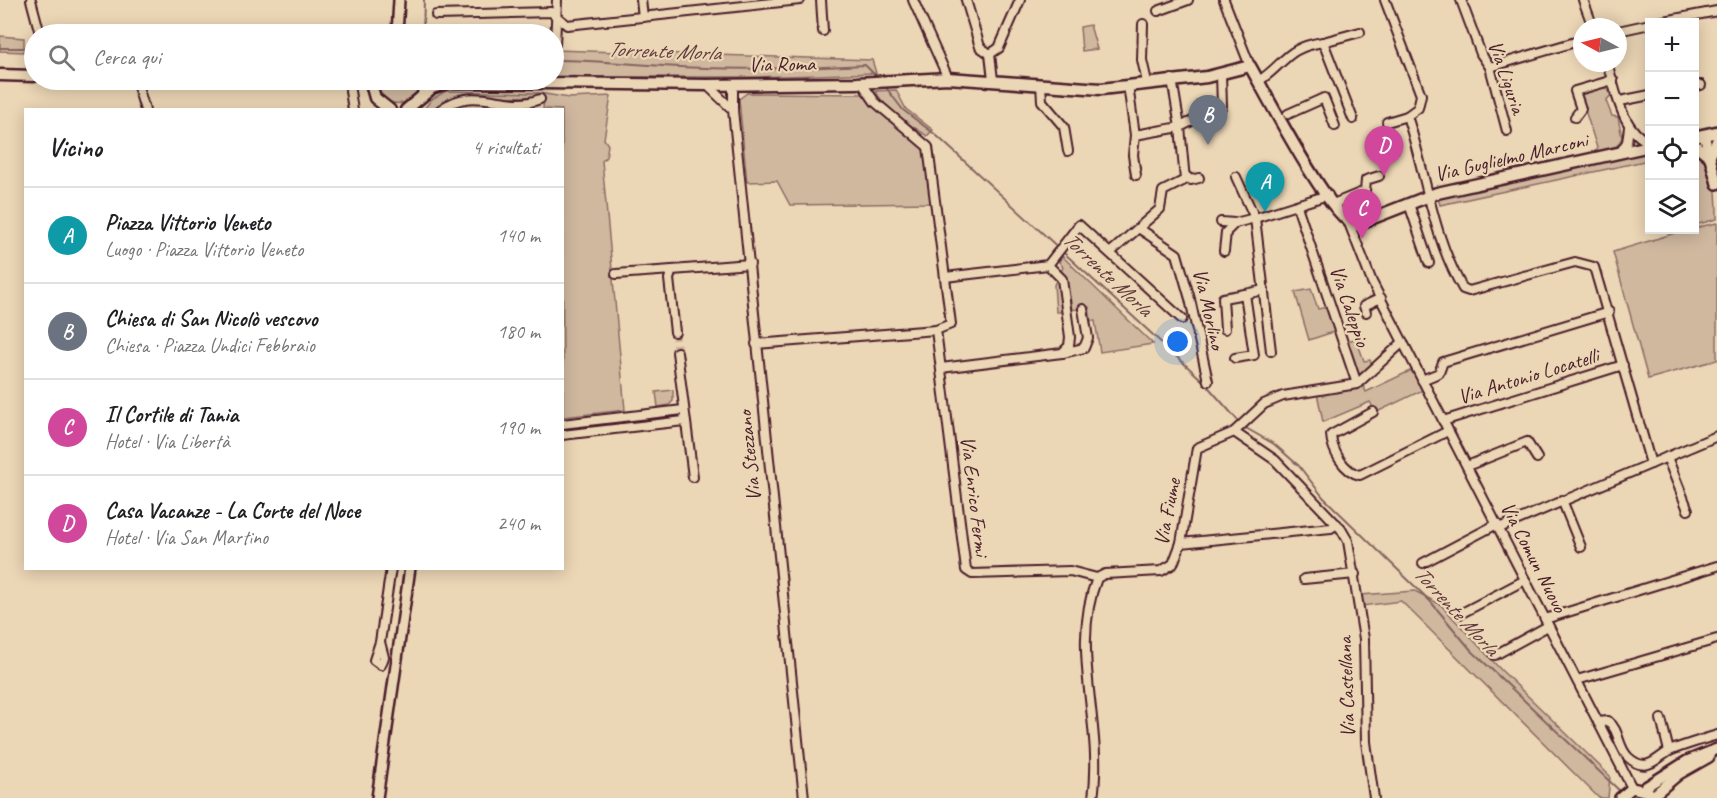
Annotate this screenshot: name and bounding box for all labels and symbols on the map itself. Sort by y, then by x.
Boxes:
north arrow [1573,18,1627,72]
water label: Torrente Morla [607,35,723,67]
street label: Via Liguria [1482,37,1532,119]
street label: Via Roma [749,50,817,78]
pin: B [1188,96,1228,145]
pin: D [1364,126,1404,176]
street label: Via Guglielmo Marconi [1432,126,1593,187]
pin: A [1246,162,1284,212]
pin: C [1342,190,1382,239]
water label: Torrente Morla [1057,225,1160,324]
street label: Via Caleppio [1324,262,1376,351]
street label: Via Morlino [1187,266,1231,354]
your location [1163,327,1192,356]
street label: Via Antonio Locatelli [1455,341,1604,410]
street label: Via Stezzano [731,407,767,503]
street label: Via Enrico Fermi [955,435,996,560]
street label: Via Fiume [1148,475,1186,548]
street label: Via Comun Nuovo [1495,497,1574,618]
water label: Torrente Morla [1408,560,1506,663]
street label: Via Castellana [1331,634,1361,738]

